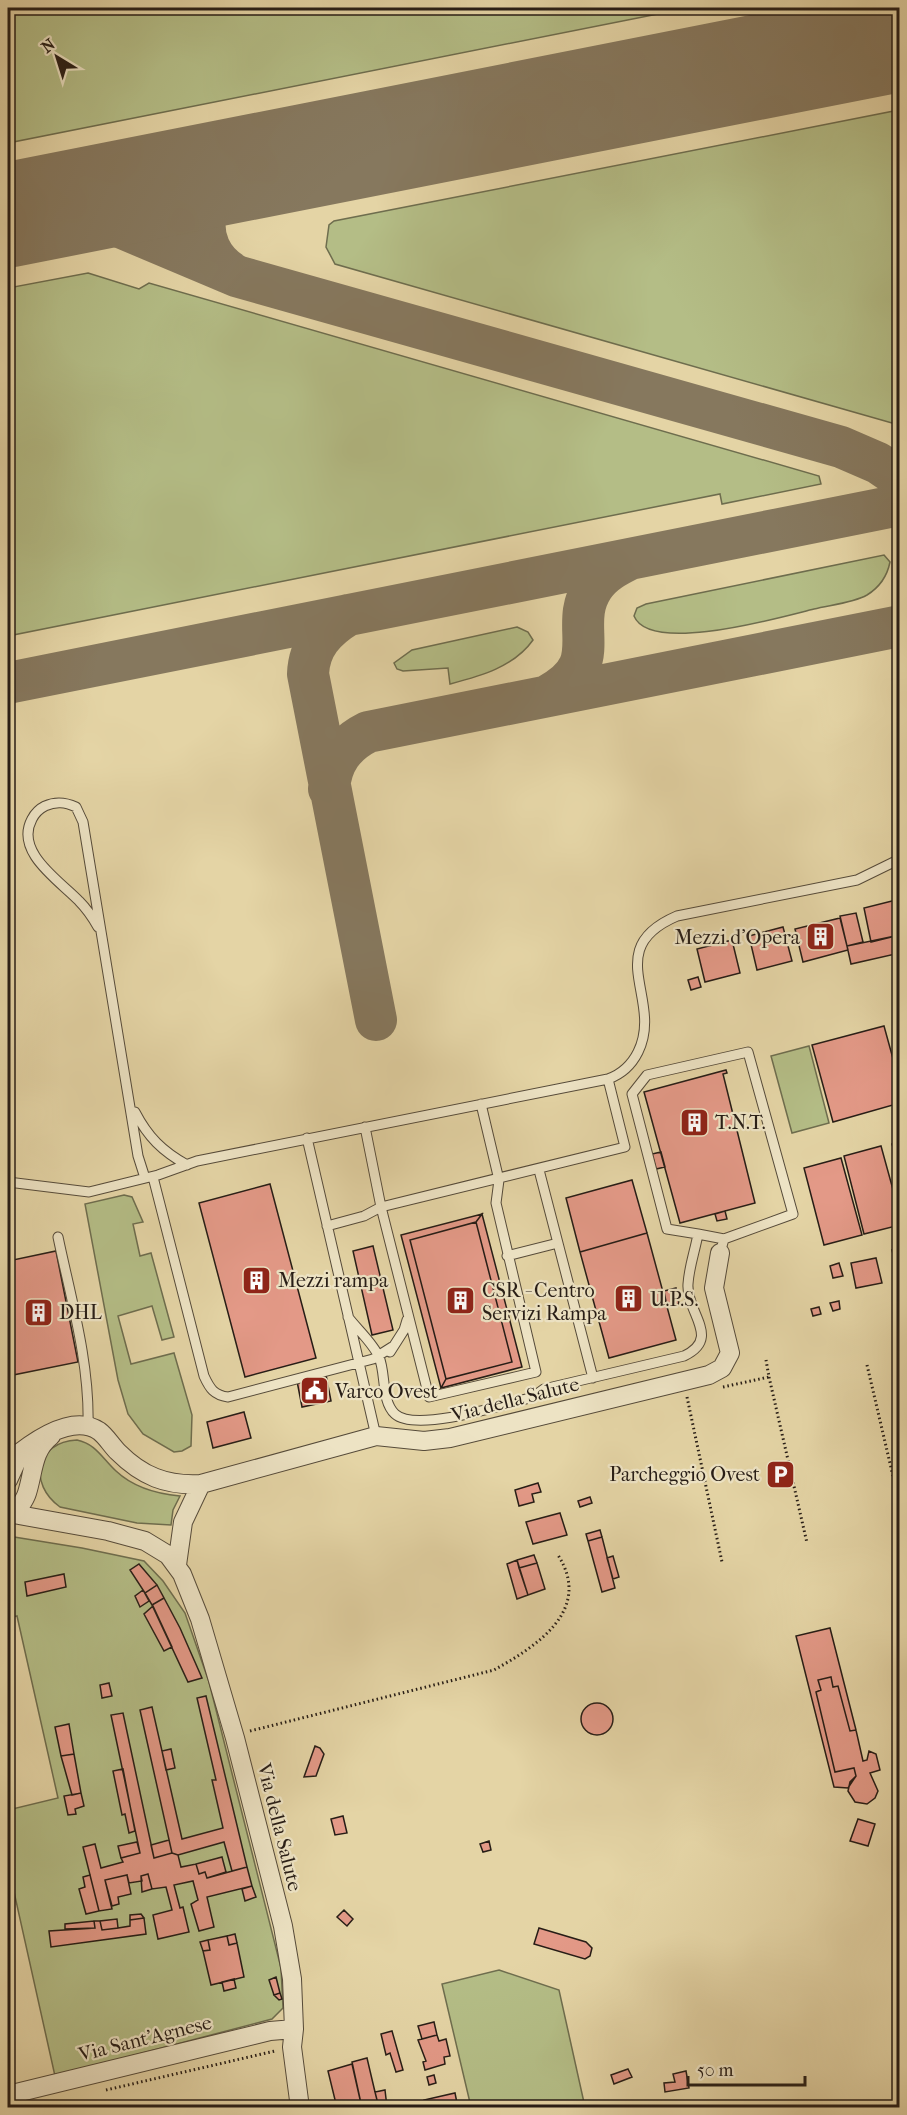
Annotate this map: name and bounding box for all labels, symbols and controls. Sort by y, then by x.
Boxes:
north arrow [27,27,87,87]
text: N [37,34,59,57]
building icon: Mezzi d'Opera [805,921,837,953]
place label: Mezzi d'Opera [674,926,801,949]
building icon: T.N.T. [678,1106,710,1138]
place label: T.N.T. [715,1111,766,1134]
building icon: Mezzi rampa [241,1264,273,1296]
place label: Mezzi rampa [278,1269,389,1292]
place label: CSR - Centro Servizi Rampa [482,1279,607,1325]
building icon: U.P.S. [613,1283,645,1315]
building icon: CSR - Centro Servizi Rampa [445,1285,477,1317]
place label: U.P.S. [650,1288,698,1311]
building icon: DHL [22,1296,54,1328]
place label: DHL [59,1301,102,1324]
street label: Via della Salute [448,1372,582,1427]
public building icon: Varco Ovest [298,1375,330,1407]
place label: Varco Ovest [334,1380,438,1403]
parking icon: Parcheggio Ovest [765,1458,797,1490]
place label: Parcheggio Ovest [609,1463,760,1486]
street label: Via della Salute [252,1760,307,1894]
street label: Via Sant'Agnese [75,2011,214,2066]
scale bar [688,2049,805,2087]
text: 50 m [697,2060,734,2081]

